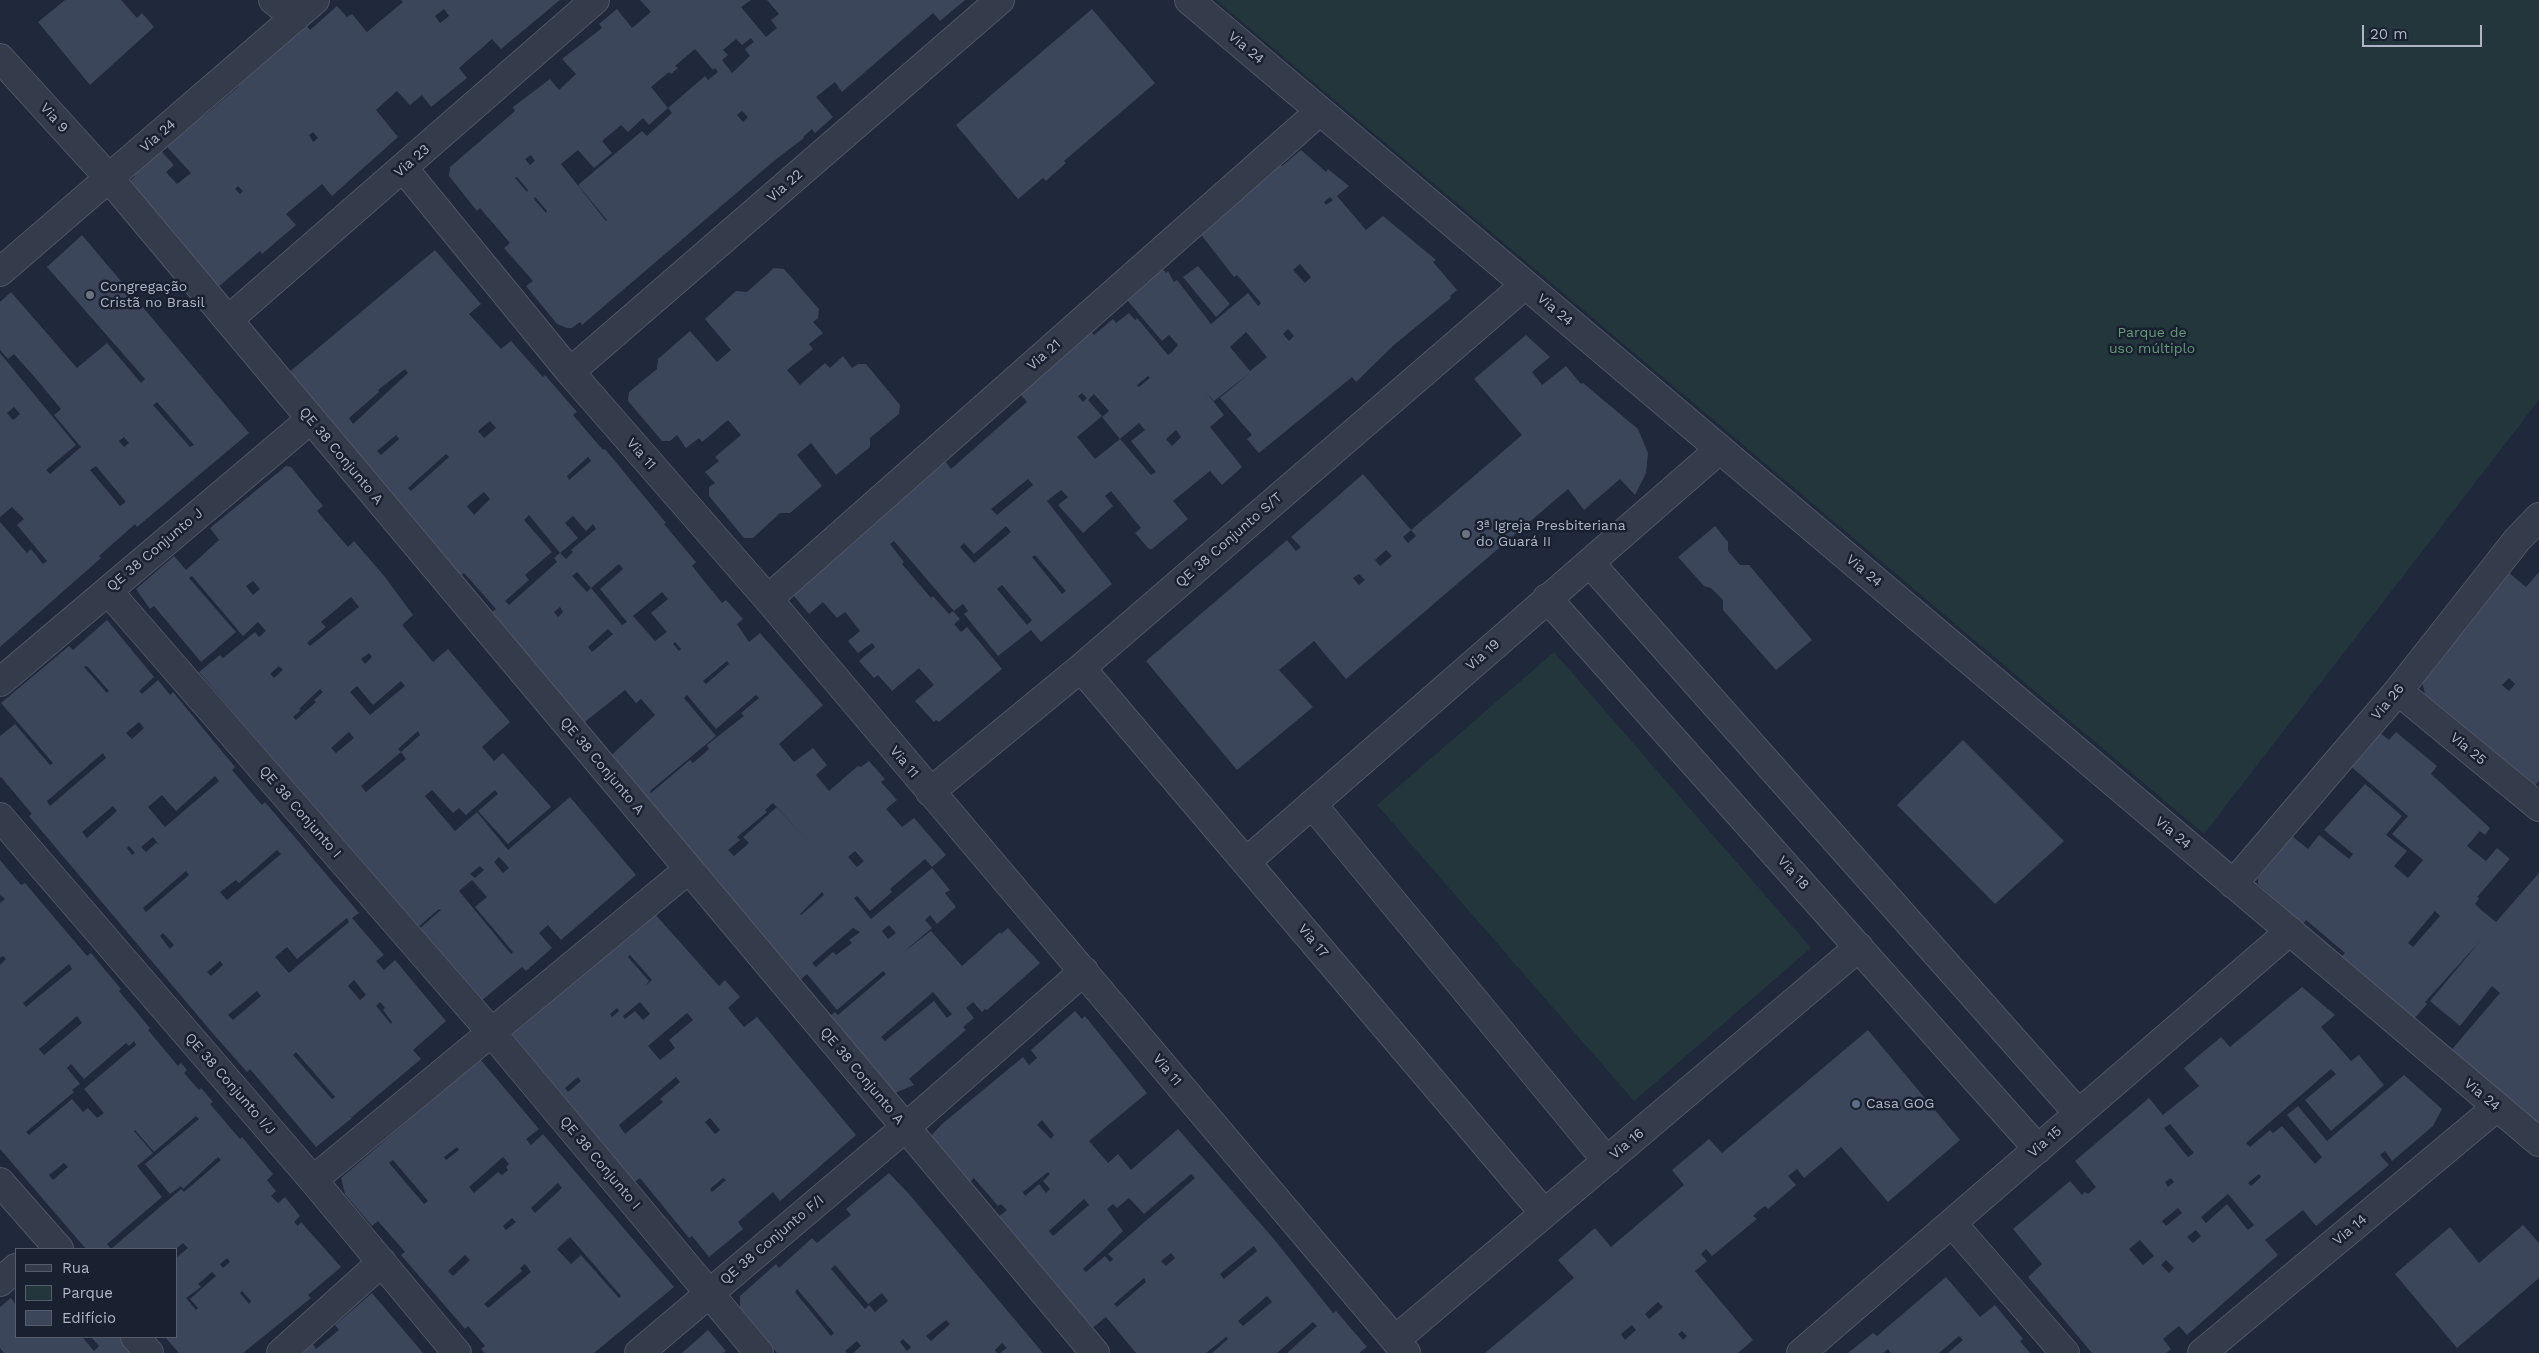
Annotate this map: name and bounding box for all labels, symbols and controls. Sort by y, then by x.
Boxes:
scale bar [2364,15,2484,47]
text: 20 m [2370,25,2408,43]
street label: Via 24 [1225,28,1267,68]
street label: Via 9 [36,100,72,136]
street label: Via 24 [137,116,179,156]
street label: Via 23 [391,141,433,181]
street label: Via 22 [764,166,806,206]
place label: Congregação Cristã no Brasil [100,279,205,312]
marker: Congregação Cristã no Brasil [84,289,96,301]
street label: Via 24 [1534,290,1576,330]
park label: Parque de uso múltiplo [2109,325,2195,358]
street label: Via 21 [1024,336,1064,374]
street label: QE 38 Conjunto A [295,404,387,508]
street label: Via 11 [623,435,659,473]
street label: QE 38 Conjunto S/T [1172,489,1286,591]
street label: QE 38 Conjunto J [104,505,206,595]
place label: 3ª Igreja Presbiteriana do Guará II [1476,518,1626,550]
marker: 3ª Igreja Presbiteriana do Guará II [1460,528,1472,540]
street label: Via 24 [1843,551,1885,591]
street label: Via 19 [1463,636,1503,674]
street label: Via 26 [2368,680,2408,724]
street label: QE 38 Conjunto A [556,714,648,818]
street label: Via 25 [2446,729,2490,769]
street label: Via 11 [886,743,922,781]
street label: QE 38 Conjunto I [255,763,345,861]
street label: Via 24 [2152,813,2194,853]
street label: Via 18 [1774,853,1812,893]
street label: Via 17 [1294,921,1332,961]
street label: QE 38 Conjunto A [816,1024,908,1128]
street label: QE 38 Conjunto I/J [181,1030,279,1138]
street label: Via 11 [1149,1051,1185,1089]
street label: Via 24 [2461,1075,2503,1115]
place label: Casa GOG [1866,1096,1934,1112]
marker: Casa GOG [1850,1098,1862,1110]
street label: QE 38 Conjunto I [556,1113,644,1213]
street label: Via 15 [2025,1123,2065,1161]
street label: Via 16 [1606,1125,1648,1163]
street label: QE 38 Conjunto F/I [717,1192,827,1288]
street label: Via 14 [2329,1211,2371,1249]
legend [15,1248,178,1338]
text: Rua [62,1259,90,1277]
text: Parque [62,1284,113,1302]
text: Edifício [62,1309,116,1327]

